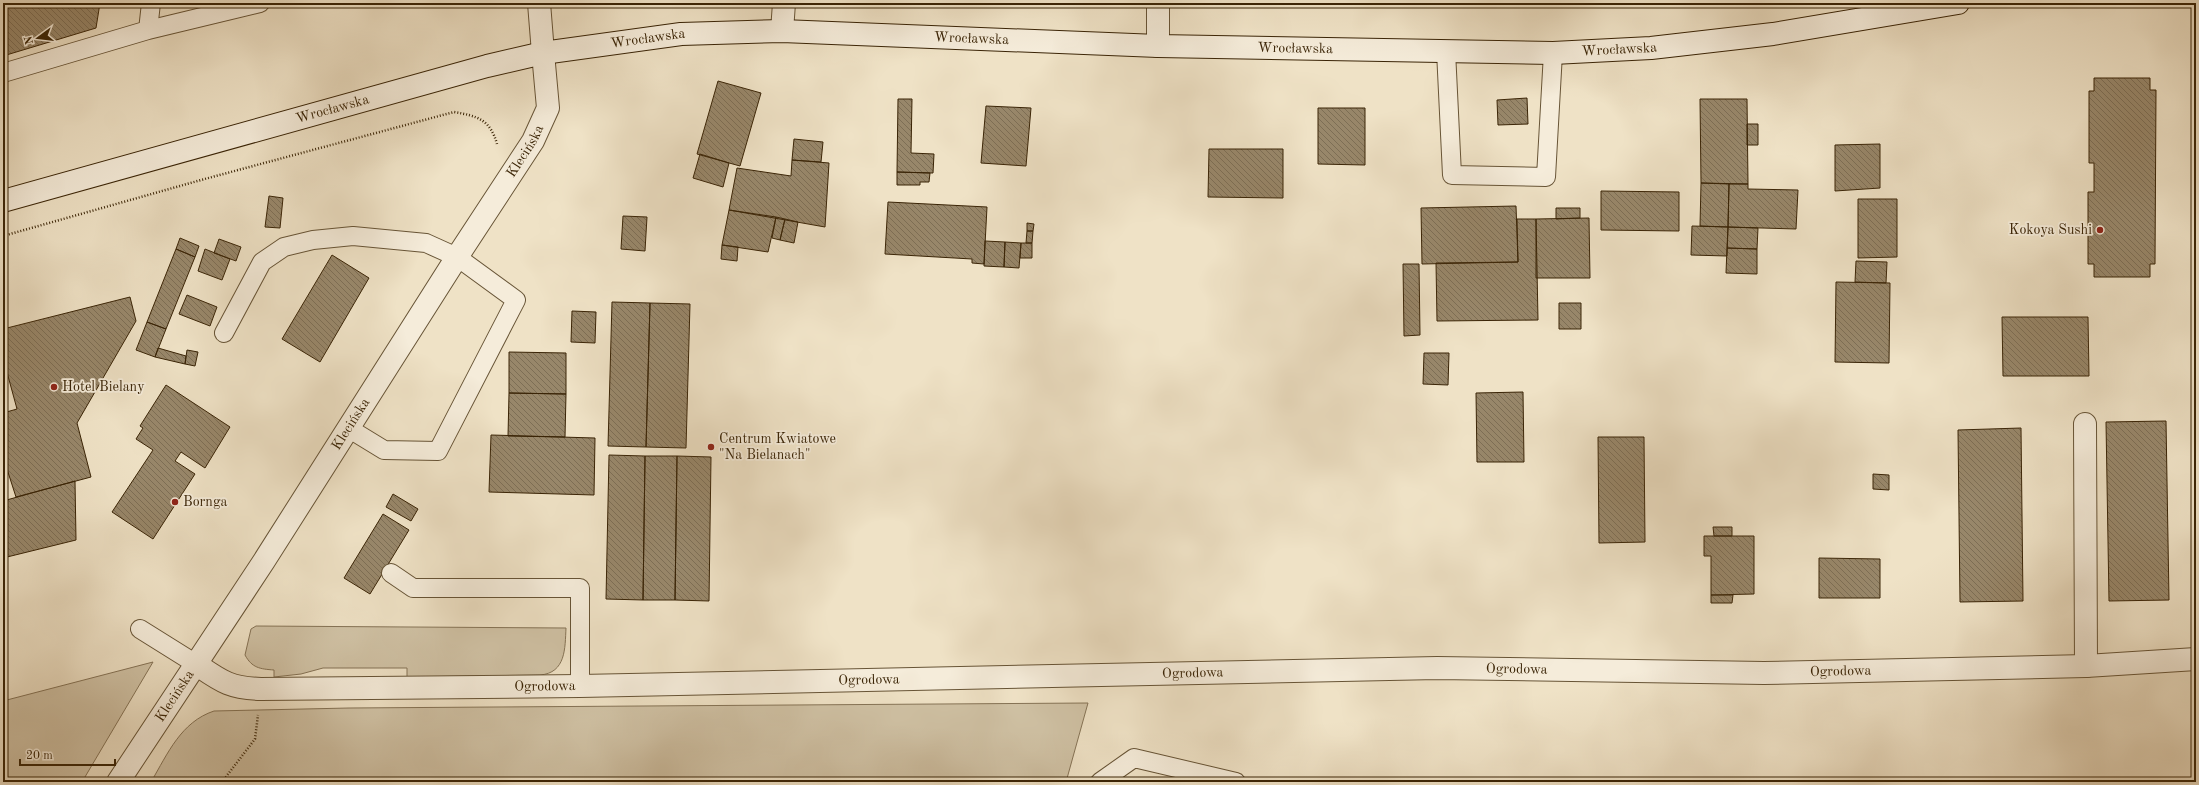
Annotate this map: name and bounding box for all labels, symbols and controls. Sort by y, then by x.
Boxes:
north arrow [18,18,58,58]
street label: Wrocławska [610,27,686,51]
street label: Wrocławska [934,30,1010,47]
text: N [23,34,36,46]
street label: Wrocławska [1581,40,1658,59]
street label: Wrocławska [1258,41,1333,56]
street label: Wrocławska [294,92,371,126]
street label: Klecińska [504,123,546,180]
place label: Kokoya Sushi [2009,223,2092,237]
marker: Kokoya Sushi [2095,225,2105,235]
place label: Hotel Bielany [62,380,145,394]
marker: Hotel Bielany [49,382,59,392]
street label: Klecińska [329,396,373,453]
place label: Centrum Kwiatowe "Na Bielanach" [719,432,836,462]
marker: Centrum Kwiatowe "Na Bielanach" [706,442,716,452]
place label: Bornga [183,495,227,509]
marker: Bornga [170,497,180,507]
street label: Ogrodowa [1486,662,1548,677]
street label: Ogrodowa [1810,664,1872,679]
street label: Ogrodowa [1162,665,1224,681]
street label: Klecińska [153,668,197,724]
street label: Ogrodowa [838,672,900,688]
street label: Ogrodowa [514,679,576,694]
scale bar [20,741,115,767]
text: 20 m [26,750,53,762]

